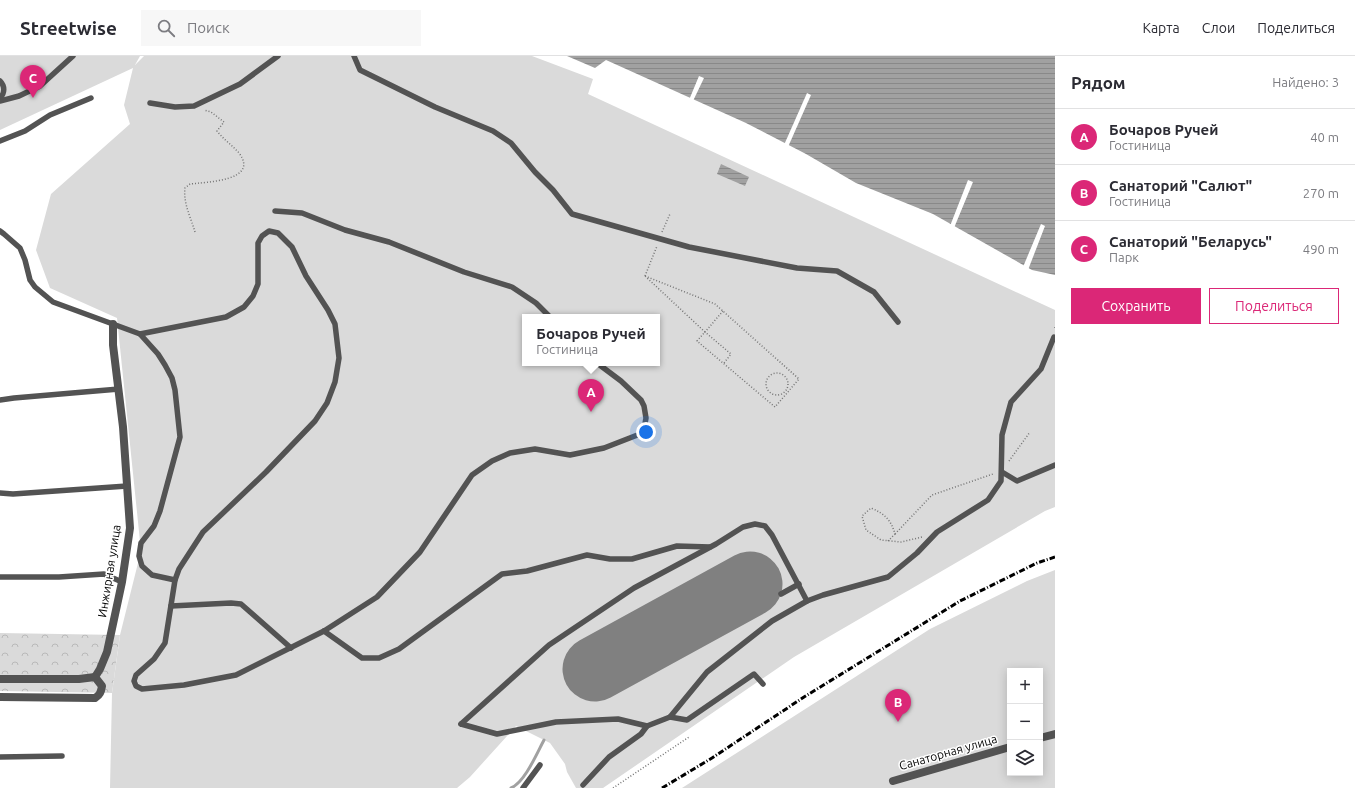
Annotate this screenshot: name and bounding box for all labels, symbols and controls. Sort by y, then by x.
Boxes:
search box [141,10,421,46]
text: Streetwise [20,17,117,39]
icon: search [155,17,177,39]
text: Поиск [187,19,230,36]
text: Карта [1142,20,1180,36]
text: Слои [1202,20,1235,36]
text: Поделиться [1257,20,1335,36]
pin: C [20,65,46,98]
text: Рядом [1071,73,1126,92]
text: Найдено: 3 [1272,75,1339,89]
text: Бочаров Ручей [1109,121,1218,138]
text: A [1079,130,1089,144]
text: 40 m [1310,130,1339,144]
text: Гостиница [1109,138,1171,152]
text: Санаторий "Салют" [1109,177,1252,194]
text: B [1080,186,1088,200]
text: 270 m [1303,186,1339,200]
text: Гостиница [1109,194,1171,208]
text: Санаторий "Беларусь" [1109,233,1272,250]
text: C [1080,242,1088,256]
text: 490 m [1303,242,1339,256]
text: Парк [1109,250,1139,264]
button: Сохранить [1071,288,1201,324]
button: Поделиться [1209,288,1339,324]
popup [522,314,660,366]
text: Бочаров Ручей [536,325,646,342]
text: Гостиница [536,342,598,356]
pin: A [578,379,604,412]
your location [636,422,656,442]
street label: Инжирная улица [95,524,123,618]
map controls [1007,668,1043,776]
button: + [1007,668,1043,704]
pin: B [885,689,911,722]
button: − [1007,704,1043,740]
street label: Санаторная улица [898,732,998,772]
button: layers [1007,740,1043,776]

